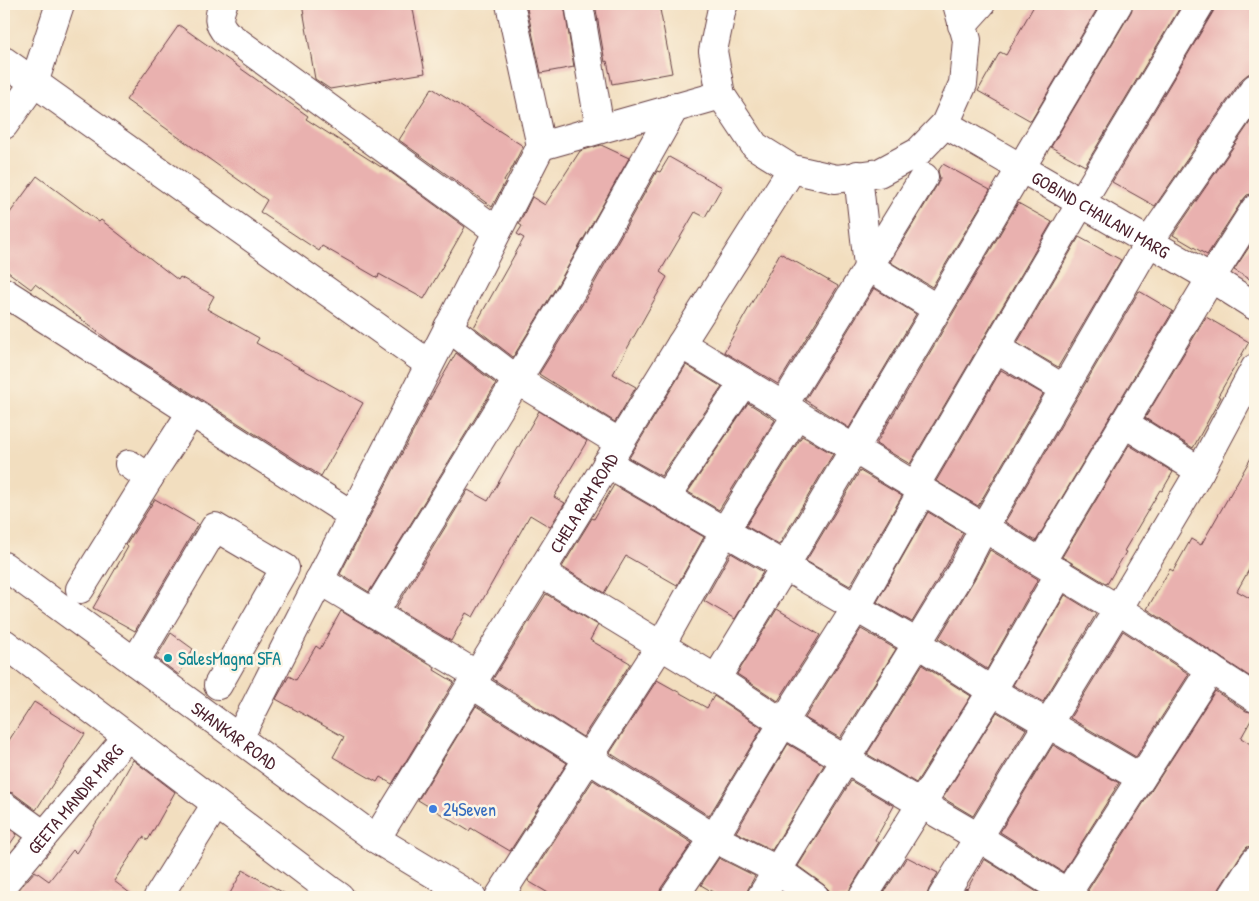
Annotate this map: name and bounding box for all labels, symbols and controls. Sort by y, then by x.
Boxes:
street label: GOBIND CHAILANI MARG [1027,164,1175,264]
street label: CHELA RAM ROAD [543,448,624,558]
place label: SalesMagna SFA [178,646,281,671]
marker: SalesMagna SFA [162,652,174,664]
street label: SHANKAR ROAD [186,695,283,775]
street label: GEETA MANDIR MARG [21,738,129,859]
place label: 24Seven [443,797,496,822]
marker: 24Seven [427,803,439,815]

